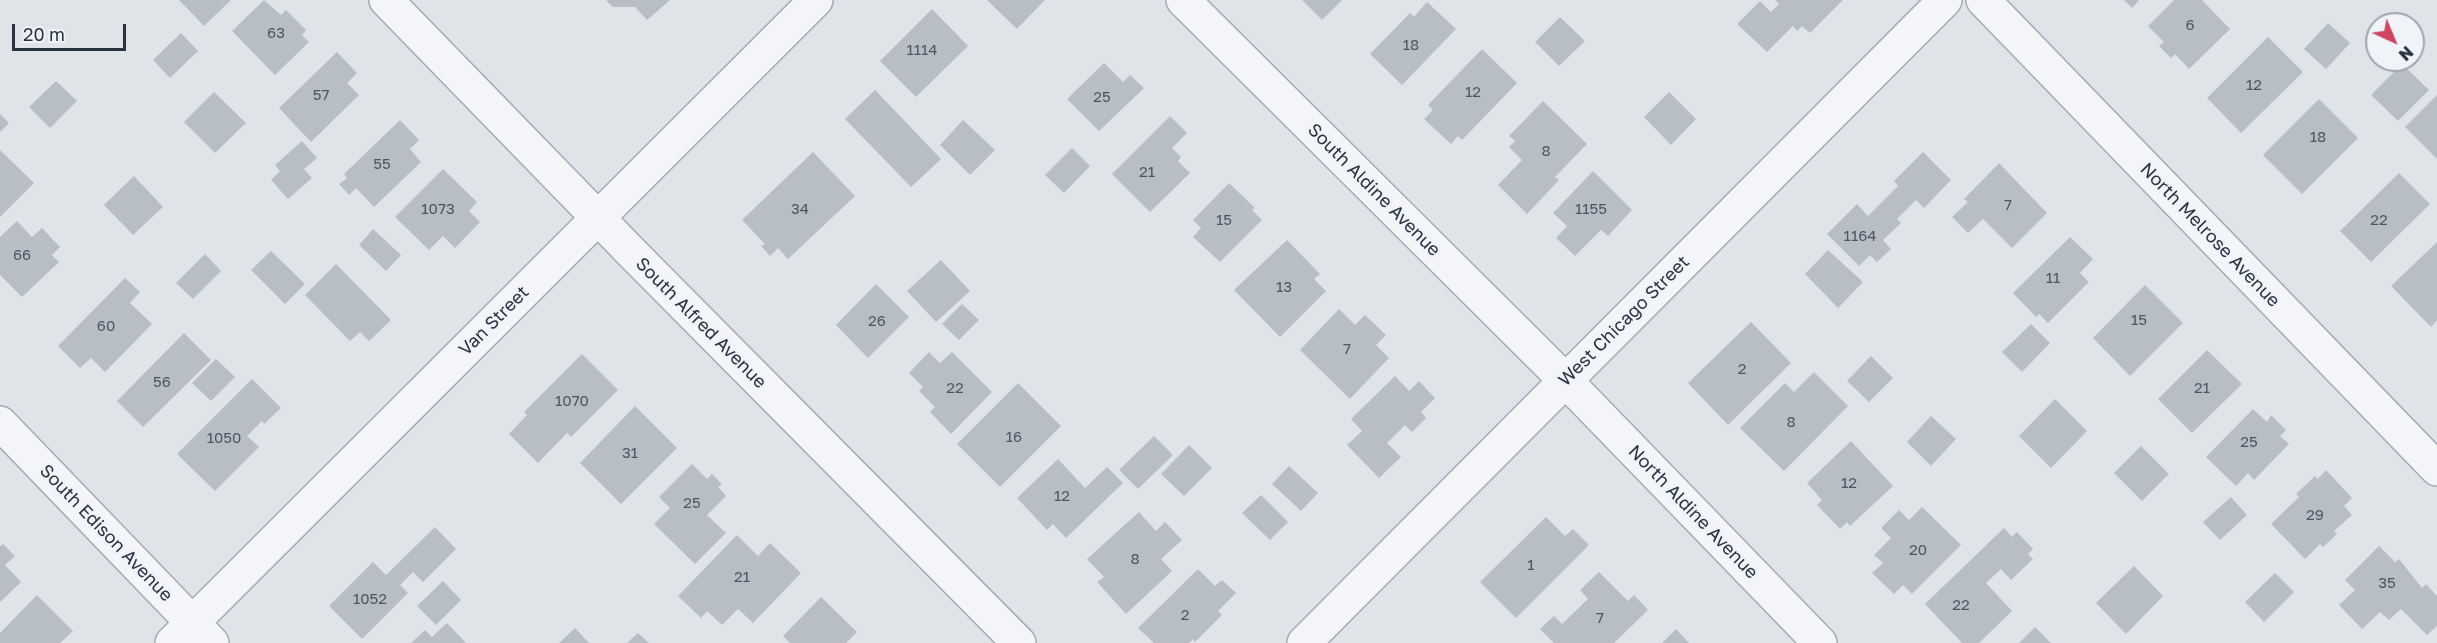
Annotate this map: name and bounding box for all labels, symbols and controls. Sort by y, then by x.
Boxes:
scale bar [15,12,129,50]
north arrow [2365,12,2425,72]
house number: 6 [2185,16,2195,34]
text: 20 m [23,23,65,45]
house number: 63 [267,24,285,42]
house number: 18 [1403,36,1419,54]
house number: 1114 [907,41,937,59]
text: N [2395,42,2417,65]
house number: 12 [2246,76,2262,94]
house number: 12 [1465,83,1481,101]
house number: 57 [313,86,329,104]
house number: 25 [1093,88,1111,106]
street label: South Aldine Avenue [1303,119,1445,261]
house number: 18 [2310,128,2326,146]
house number: 8 [1541,142,1551,160]
house number: 55 [373,155,391,173]
street label: North Melrose Avenue [2136,158,2284,312]
house number: 21 [1139,163,1155,181]
house number: 7 [2004,196,2012,214]
house number: 1073 [421,200,455,218]
house number: 34 [791,200,809,218]
house number: 1155 [1575,200,1607,218]
house number: 15 [1216,211,1232,229]
house number: 22 [2370,211,2388,229]
house number: 1164 [1844,227,1876,245]
house number: 66 [13,246,31,264]
street label: West Chicago Street [1554,251,1694,391]
street label: South Alfred Avenue [631,253,771,393]
house number: 11 [2046,269,2060,287]
house number: 13 [1276,278,1292,296]
street label: Van Street [455,282,533,360]
house number: 15 [2131,311,2147,329]
house number: 26 [868,312,886,330]
house number: 60 [97,317,115,335]
house number: 7 [1343,340,1351,358]
house number: 2 [1738,360,1746,378]
house number: 56 [153,373,171,391]
house number: 22 [946,379,964,397]
house number: 21 [2194,379,2210,397]
house number: 1070 [555,392,589,410]
house number: 8 [1786,413,1796,431]
house number: 16 [1006,428,1022,446]
house number: 1050 [207,429,241,447]
house number: 25 [2240,433,2258,451]
street label: North Aldine Avenue [1624,441,1762,583]
house number: 31 [622,444,638,462]
street label: South Edison Avenue [35,460,177,606]
house number: 12 [1841,474,1857,492]
house number: 12 [1054,487,1070,505]
house number: 25 [683,494,701,512]
house number: 29 [2306,506,2324,524]
house number: 20 [1909,541,1927,559]
house number: 8 [1130,550,1140,568]
house number: 1 [1527,556,1535,574]
house number: 21 [734,568,750,586]
house number: 35 [2378,574,2396,592]
house number: 1052 [353,590,387,608]
house number: 22 [1952,596,1970,614]
house number: 2 [1181,606,1189,624]
house number: 7 [1596,609,1604,627]

